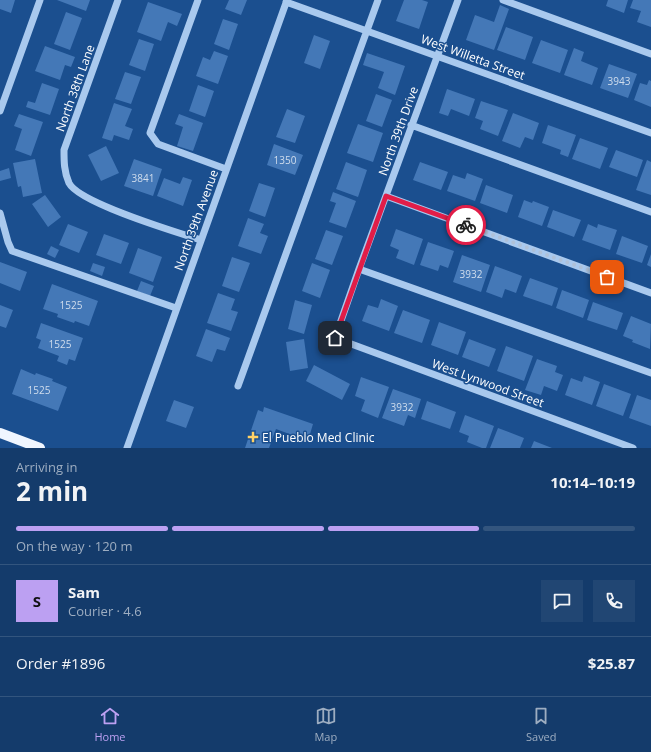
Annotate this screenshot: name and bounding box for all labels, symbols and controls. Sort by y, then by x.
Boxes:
street label: West Willetta Street [419,30,527,84]
street label: North 38th Lane [51,42,99,134]
house number: 3943 [608,74,631,88]
street label: North 39th Drive [374,84,422,178]
house number: 1350 [274,153,297,167]
street label: North 39th Avenue [170,167,222,273]
house number: 3841 [132,171,154,185]
courier [446,205,486,245]
icon: bike [455,214,477,236]
pin [590,260,624,294]
icon: bag [596,266,618,288]
house number: 3932 [460,267,483,281]
house number: 1525 [60,298,83,312]
pin [318,321,352,355]
icon: home [324,327,346,349]
house number: 1525 [49,337,72,351]
street label: West Lynwood Street [430,355,546,411]
house number: 1525 [28,383,51,397]
house number: 3932 [391,400,414,414]
place label: El Pueblo Med Clinic [262,429,375,446]
marker: El Pueblo Med Clinic [247,431,259,443]
text: Arriving in [16,458,78,476]
text: 10:14–10:19 [550,472,635,492]
text: 2 min [16,473,88,509]
text: On the way · 120 m [16,537,132,555]
button: chat [541,580,583,622]
button: phone [593,580,635,622]
text: Sam [68,582,100,602]
text: S [33,591,41,611]
text: Courier · 4.6 [68,602,142,620]
text: Order #1896 [16,653,105,673]
text: $25.87 [588,653,635,673]
tab: Home [94,705,126,744]
tab: Map [314,705,337,744]
tab: Saved [526,705,557,744]

